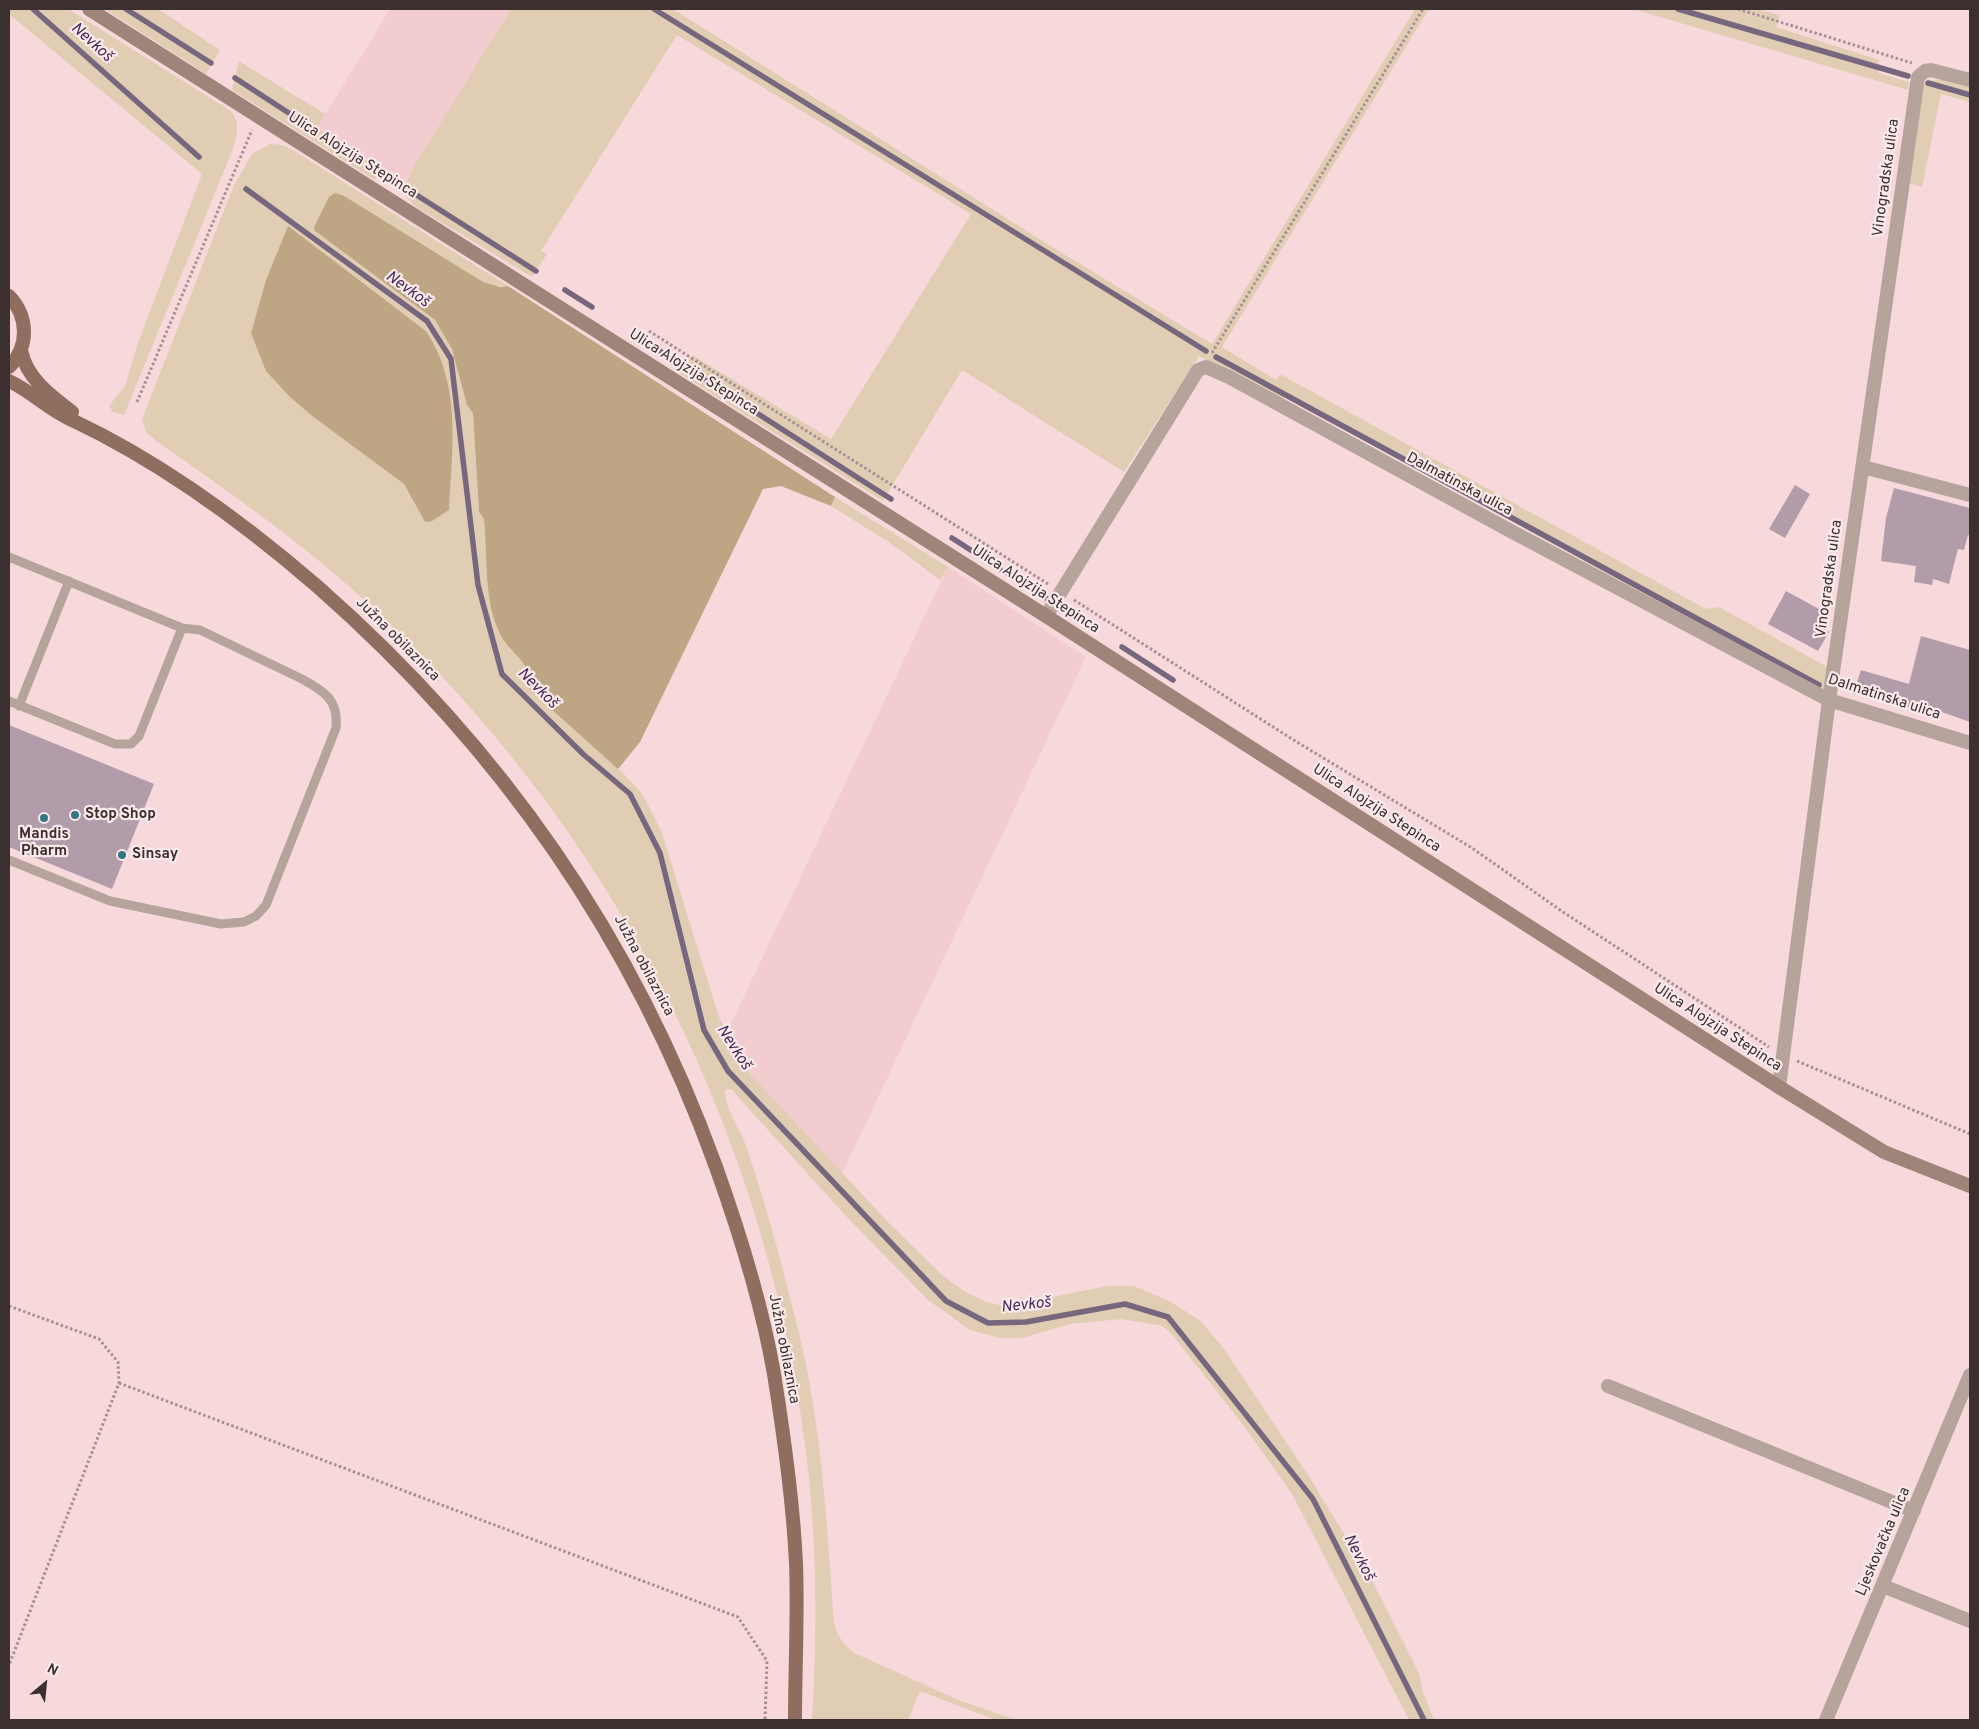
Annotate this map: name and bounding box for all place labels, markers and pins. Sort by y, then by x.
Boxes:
place label: Stop Shop [85,806,156,824]
marker: Stop Shop [69,809,81,821]
marker: Mandis Pharm [38,812,50,824]
place label: Mandis Pharm [19,826,69,861]
place label: Sinsay [132,846,178,864]
marker: Sinsay [116,849,128,861]

